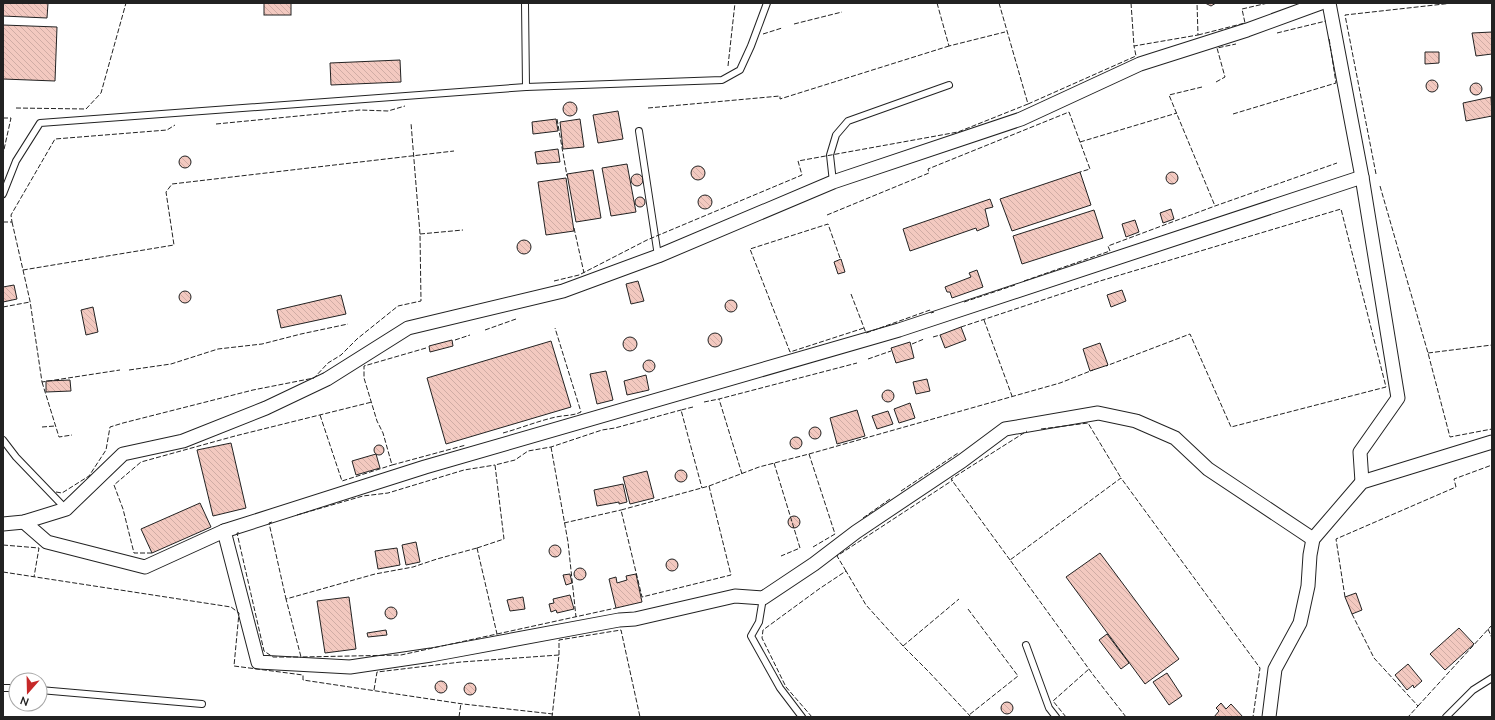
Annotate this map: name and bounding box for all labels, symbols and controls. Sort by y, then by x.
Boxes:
north arrow [8,672,48,712]
text: N [18,693,31,709]

